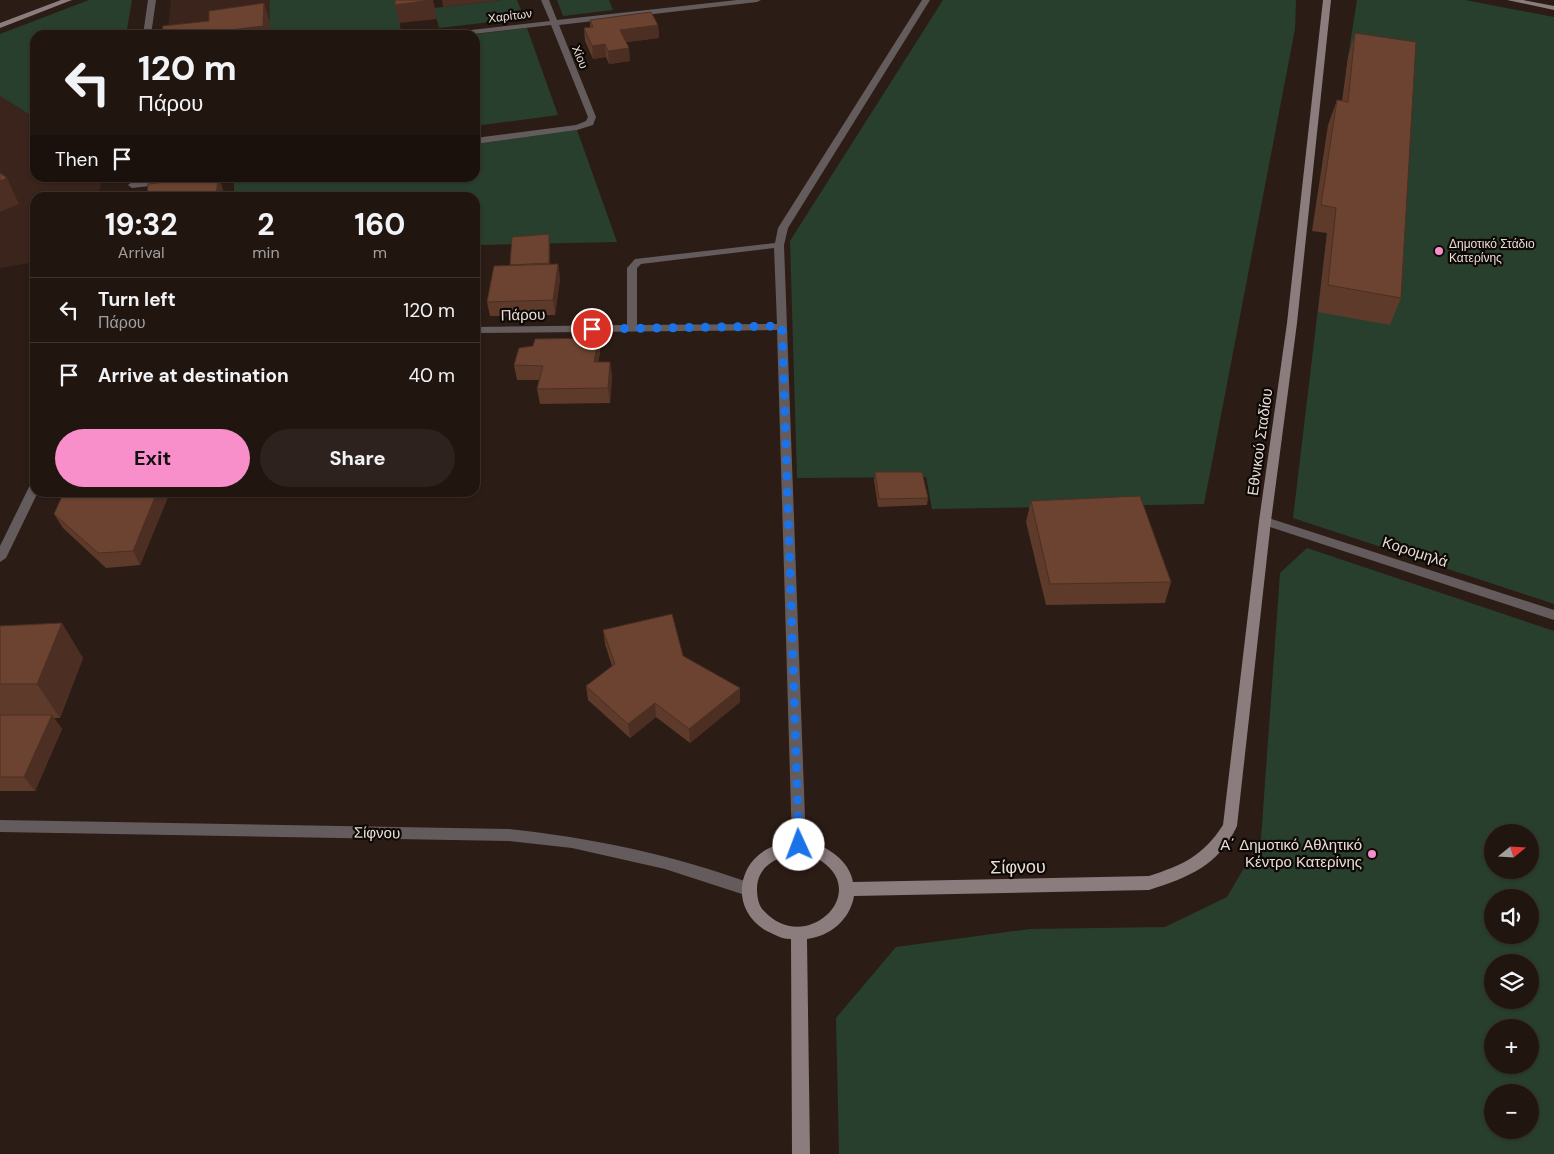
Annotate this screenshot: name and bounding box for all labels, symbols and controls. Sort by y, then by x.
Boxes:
street label: Χαρίτων [487,5,533,27]
street label: Χίου [568,43,592,71]
text: 120 m [138,45,237,91]
icon: left [55,50,120,115]
text: Πάρου [138,89,203,118]
icon: arrive [108,145,136,173]
text: Then [55,147,98,172]
text: 19:32 [105,205,178,244]
text: 2 [257,205,275,244]
text: 160 [354,205,405,244]
place label: Δημοτικό Στάδιο Κατερίνης [1449,236,1535,266]
text: Arrival [118,242,164,263]
text: min [252,242,280,263]
text: m [373,242,387,263]
marker: Δημοτικό Στάδιο Κατερίνης [1433,245,1445,257]
text: Turn left [98,287,176,312]
icon: left [55,296,83,324]
text: 120 m [403,298,455,323]
street label: Πάρου [501,305,545,325]
pin [571,308,613,350]
text: Πάρου [98,312,146,333]
icon: arrive [578,315,606,343]
icon: arrive [55,361,83,389]
text: Arrive at destination [98,363,289,388]
text: 40 m [408,363,455,388]
street label: Εθνικού Σταδίου [1243,387,1277,497]
button: Exit [55,429,250,487]
button: Share [260,429,455,487]
street label: Κορομηλά [1380,532,1451,572]
position arrow [772,818,824,870]
street label: Σίφνου [354,823,400,843]
north arrow [1484,824,1539,879]
map controls [1484,824,1539,1139]
place label: Α΄ Δημοτικό Αθλητικό Κέντρο Κατερίνης [1220,835,1362,872]
marker: Α΄ Δημοτικό Αθλητικό Κέντρο Κατερίνης [1366,848,1378,860]
street label: Σίφνου [990,855,1046,879]
button: sound [1484,889,1539,944]
button: layers [1484,954,1539,1009]
button: + [1484,1019,1539,1074]
button: − [1484,1084,1539,1139]

